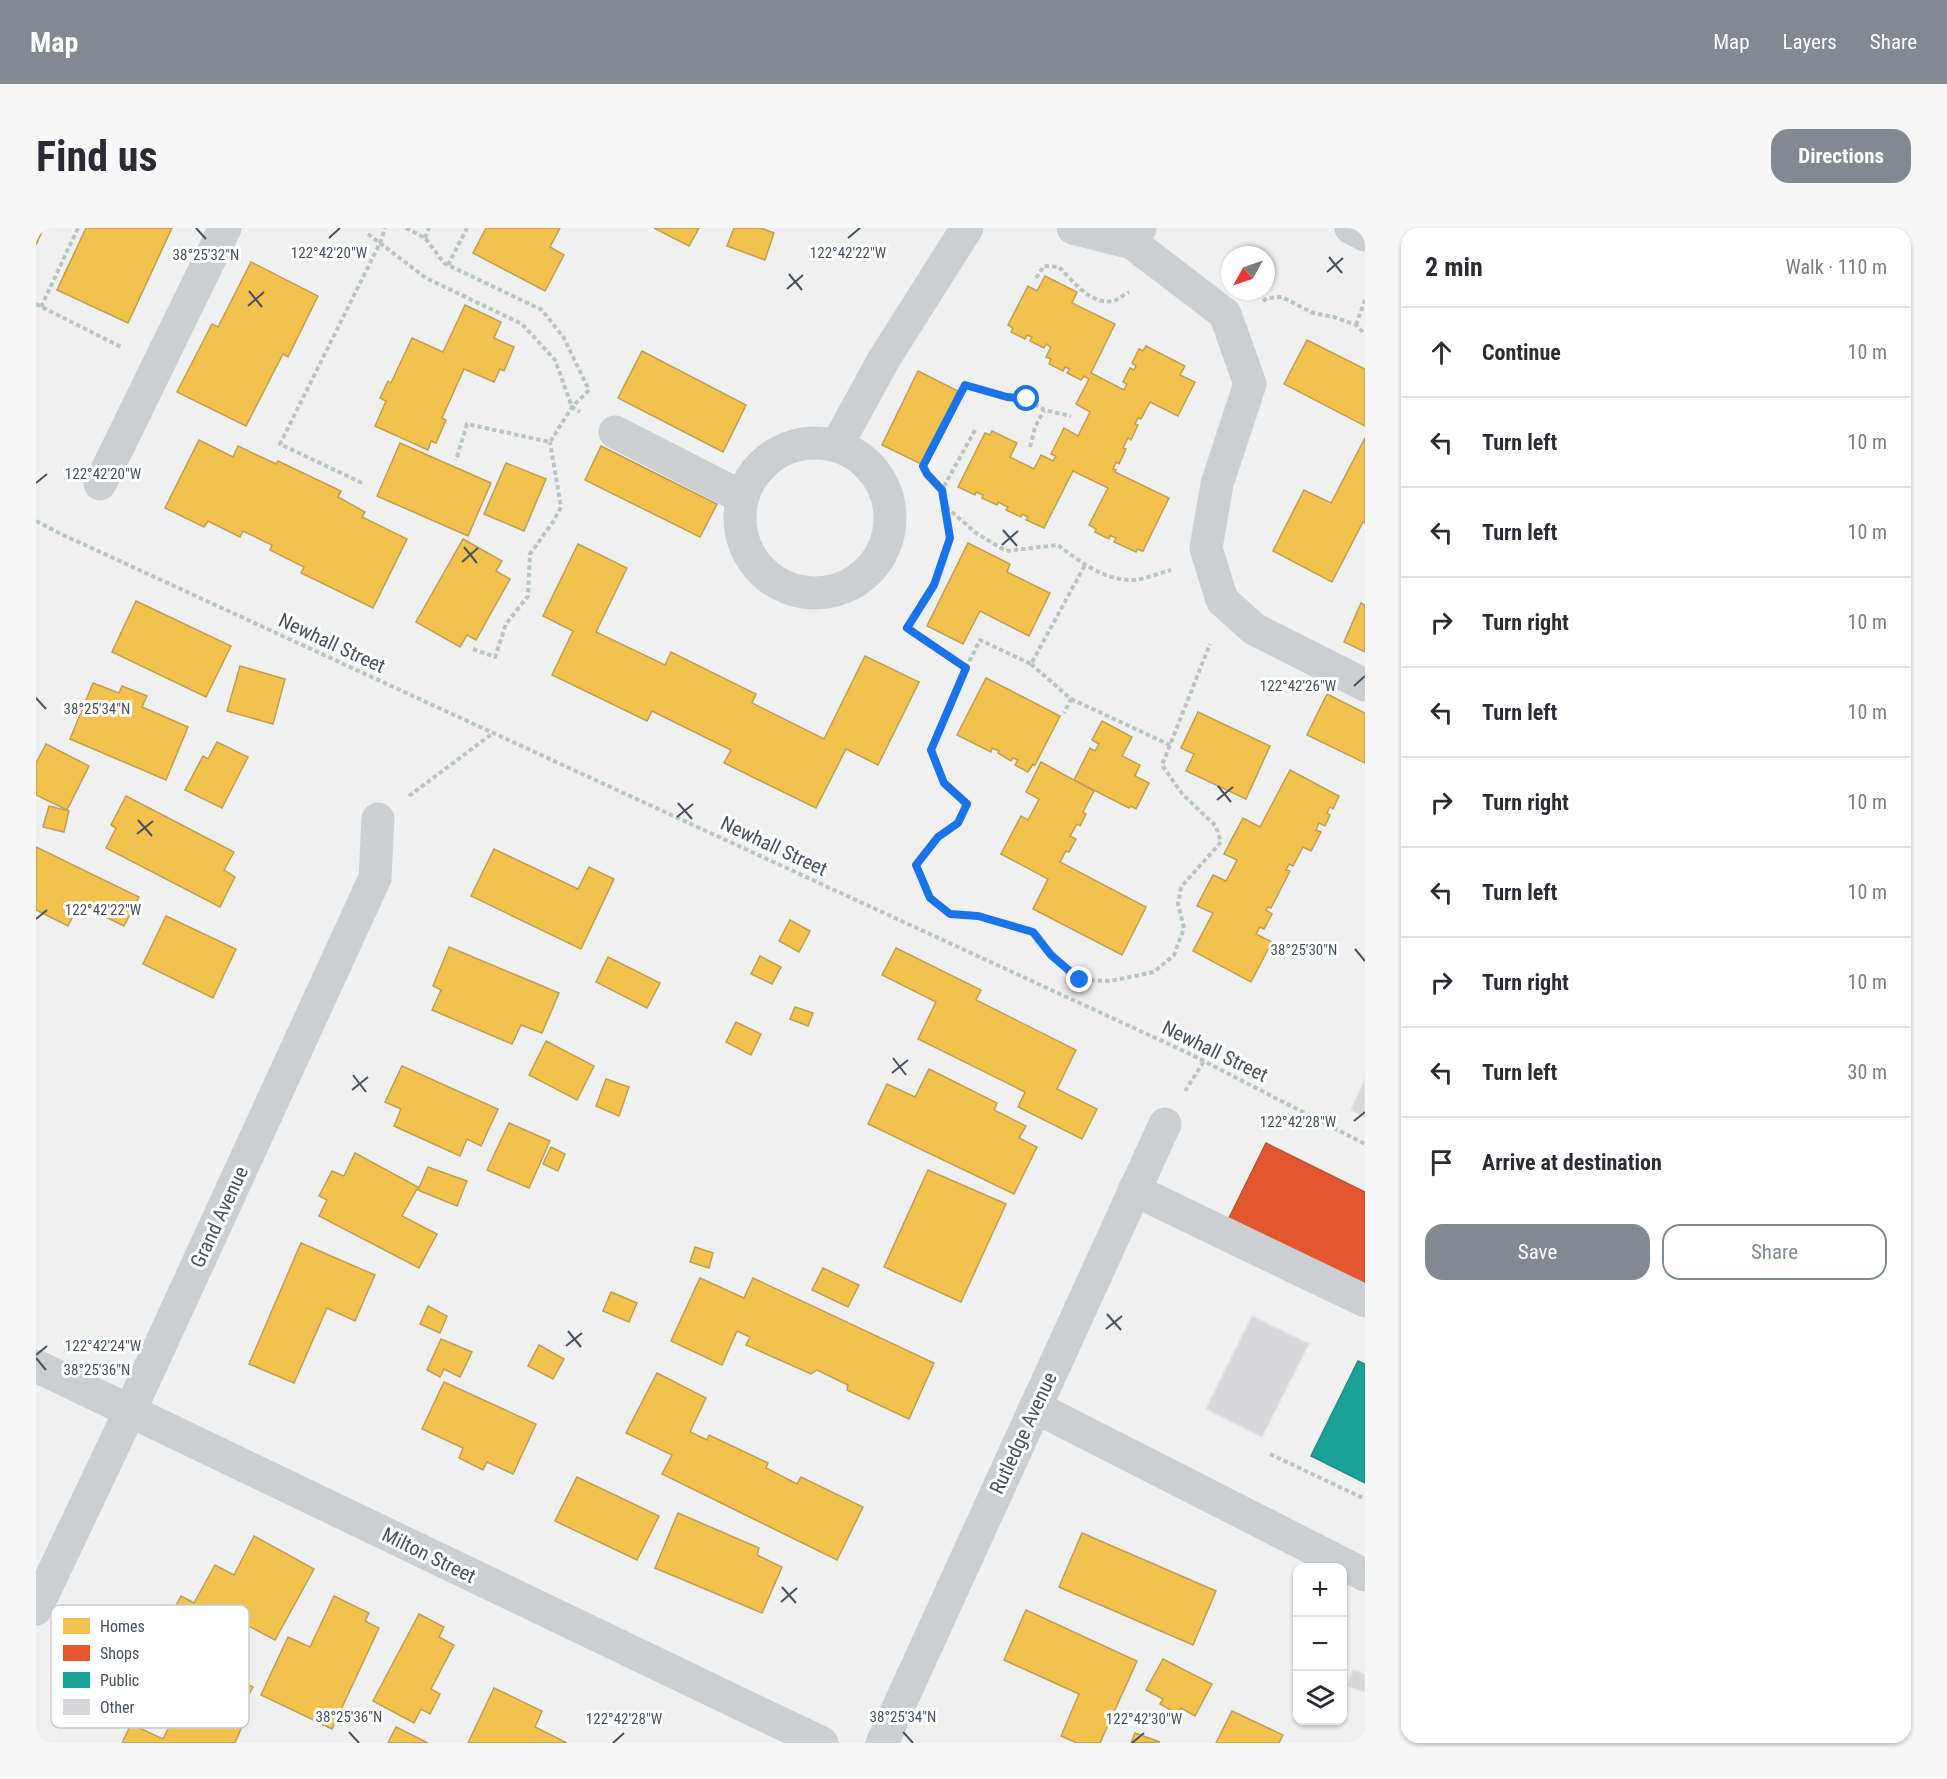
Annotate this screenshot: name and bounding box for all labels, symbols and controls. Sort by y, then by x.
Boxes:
text: Map [30,26,78,59]
text: Map [1713,30,1750,54]
text: Layers [1783,30,1837,54]
text: Share [1870,30,1917,54]
button: Directions [1771,129,1911,183]
text: Find us [36,132,157,181]
text: 122°42'20"W [291,244,368,262]
text: 122°42'22"W [810,244,887,262]
text: 38°25'32"N [173,246,239,264]
north arrow [1221,246,1275,300]
text: 2 min [1425,252,1483,282]
text: Walk · 110 m [1786,255,1887,279]
icon: ahead [1425,336,1458,369]
text: Continue [1482,340,1561,365]
text: 10 m [1848,340,1887,364]
route start [1013,385,1039,411]
icon: left [1425,426,1458,459]
text: Turn left [1482,430,1557,455]
text: 10 m [1848,430,1887,454]
text: 122°42'20"W [65,465,142,483]
icon: left [1425,516,1458,549]
text: Turn left [1482,520,1557,545]
text: 10 m [1848,520,1887,544]
icon: right [1425,606,1458,639]
street label: Newhall Street [275,608,389,678]
text: Turn right [1482,610,1569,635]
text: 10 m [1848,610,1887,634]
text: 122°42'26"W [1260,677,1337,695]
icon: left [1425,696,1458,729]
text: 38°25'34"N [64,700,130,718]
text: Turn left [1482,700,1557,725]
text: 10 m [1848,700,1887,724]
icon: right [1425,786,1458,819]
text: Turn right [1482,790,1569,815]
text: 10 m [1848,790,1887,814]
street label: Newhall Street [717,811,831,881]
icon: left [1425,876,1458,909]
text: Turn left [1482,880,1557,905]
text: 10 m [1848,880,1887,904]
text: 122°42'22"W [65,901,142,919]
text: 38°25'30"N [1271,941,1337,959]
route end [1066,966,1092,992]
icon: right [1425,966,1458,999]
text: Turn right [1482,970,1569,995]
text: 10 m [1848,970,1887,994]
street label: Newhall Street [1158,1015,1272,1087]
icon: left [1425,1056,1458,1089]
text: Turn left [1482,1060,1557,1085]
text: 30 m [1848,1060,1887,1084]
text: 122°42'28"W [1260,1113,1337,1131]
icon: arrive [1425,1146,1458,1179]
text: Arrive at destination [1482,1150,1662,1175]
street label: Grand Avenue [185,1163,253,1271]
button: Save [1425,1224,1650,1280]
button: Share [1662,1224,1887,1280]
text: 122°42'24"W [65,1337,142,1355]
text: 38°25'36"N [64,1361,130,1379]
street label: Rutledge Avenue [984,1368,1062,1498]
street label: Milton Street [378,1522,480,1588]
map controls [1293,1563,1347,1725]
button: + [1293,1563,1347,1617]
legend [51,1605,249,1728]
text: Homes [100,1617,145,1636]
button: − [1293,1617,1347,1671]
text: Shops [100,1644,139,1663]
text: Public [100,1671,139,1690]
button: layers [1293,1671,1347,1725]
text: Other [100,1698,135,1717]
text: 38°25'36"N [316,1708,382,1726]
text: 38°25'34"N [870,1708,936,1726]
text: 122°42'28"W [586,1710,663,1728]
text: 122°42'30"W [1106,1710,1183,1728]

